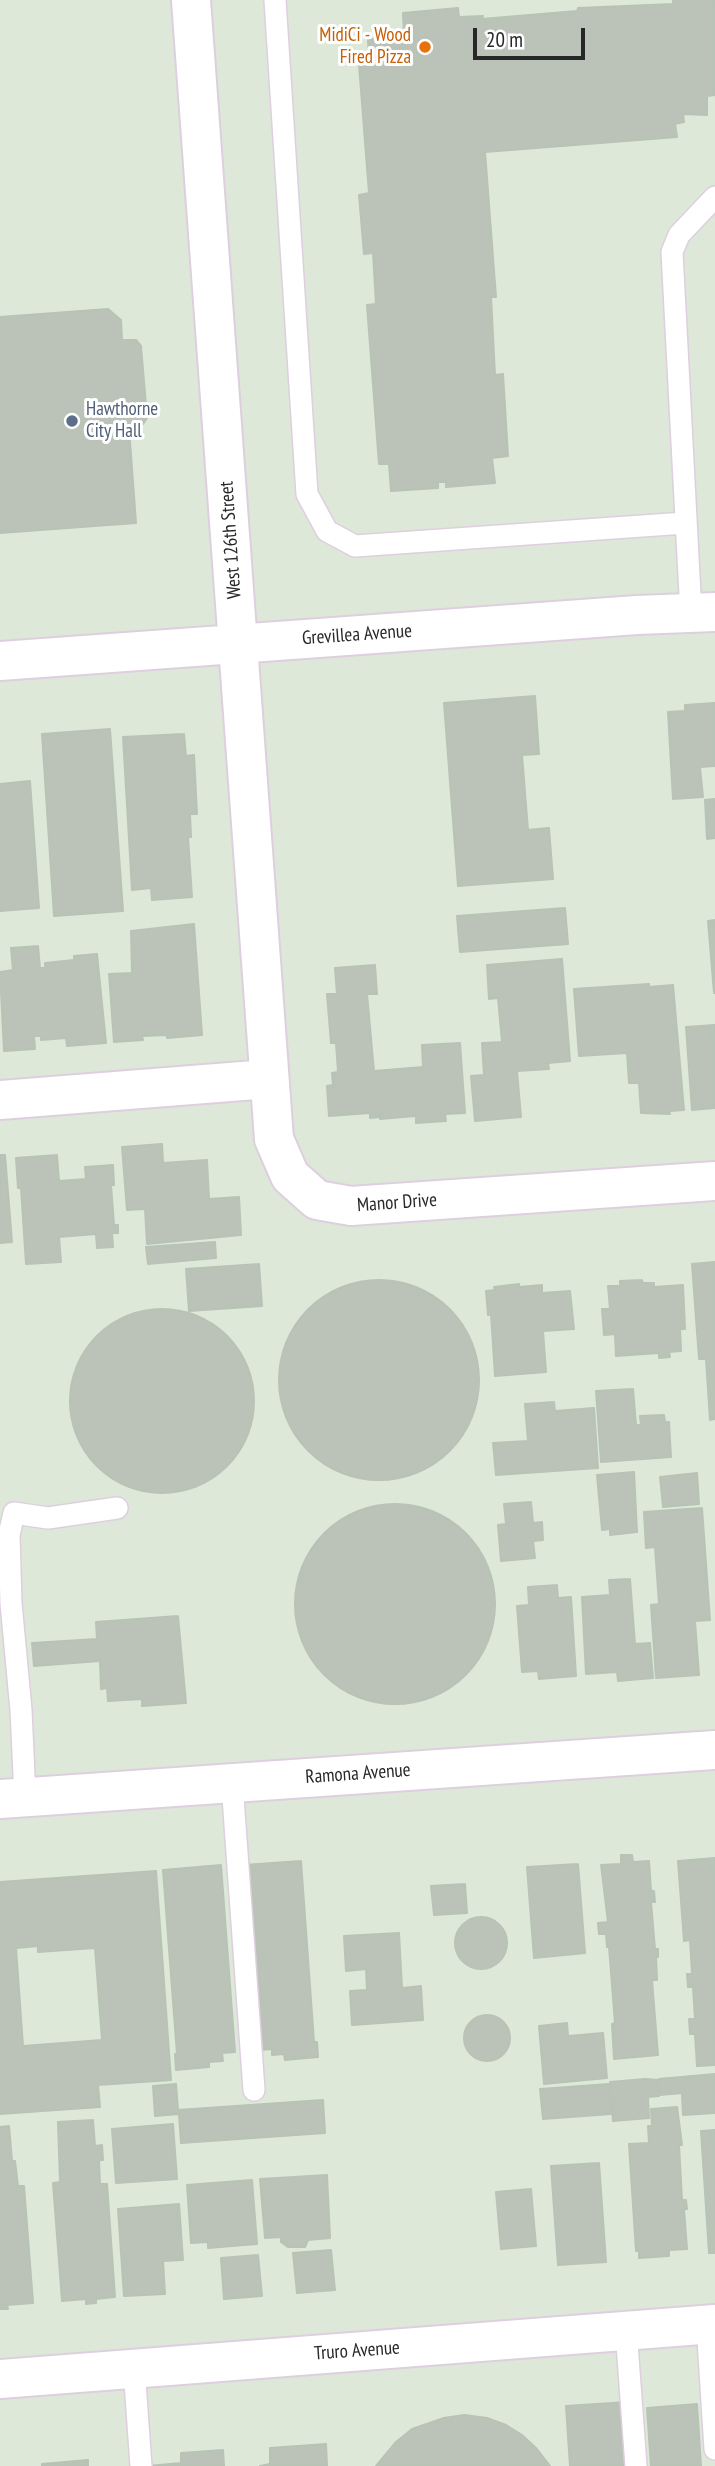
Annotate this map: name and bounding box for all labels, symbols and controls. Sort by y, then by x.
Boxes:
scale bar [477,14,589,58]
place label: MidiCi - Wood Fired Pizza [319,25,411,69]
text: 20 m [486,26,523,53]
marker: MidiCi - Wood Fired Pizza [417,39,433,55]
place label: Hawthorne City Hall [86,399,158,443]
marker: Hawthorne City Hall [64,413,80,429]
street label: West 126th Street [216,480,246,600]
street label: Grevillea Avenue [301,620,413,650]
street label: Manor Drive [356,1189,438,1217]
street label: Ramona Avenue [305,1759,411,1789]
street label: Truro Avenue [313,2337,401,2365]

